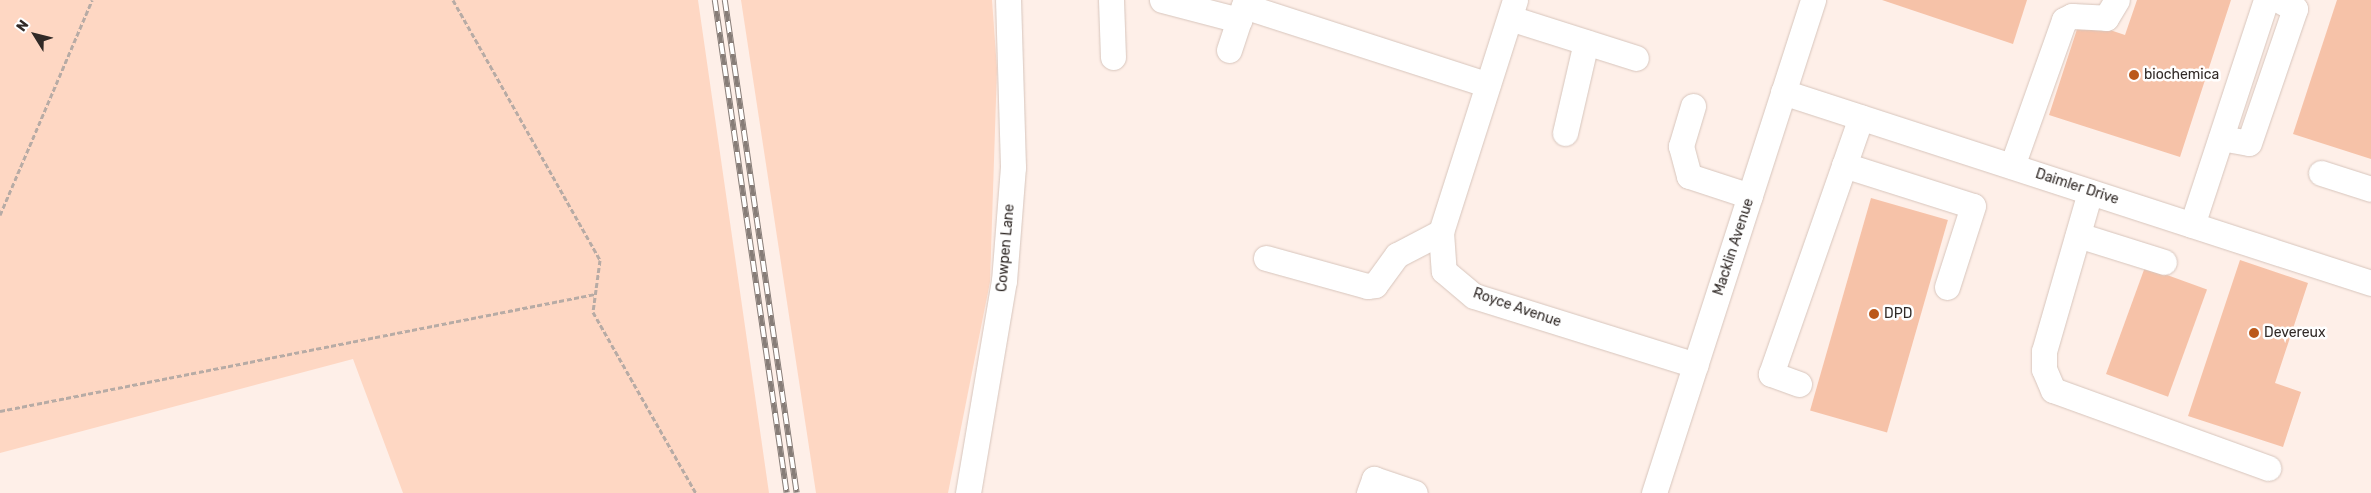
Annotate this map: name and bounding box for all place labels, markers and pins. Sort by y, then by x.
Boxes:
place label: biochemica [2144,67,2219,83]
marker: biochemica [2128,69,2140,81]
place label: DPD [1884,306,1912,322]
marker: DPD [1868,308,1880,320]
place label: Devereux [2264,325,2326,341]
marker: Devereux [2248,327,2260,339]

